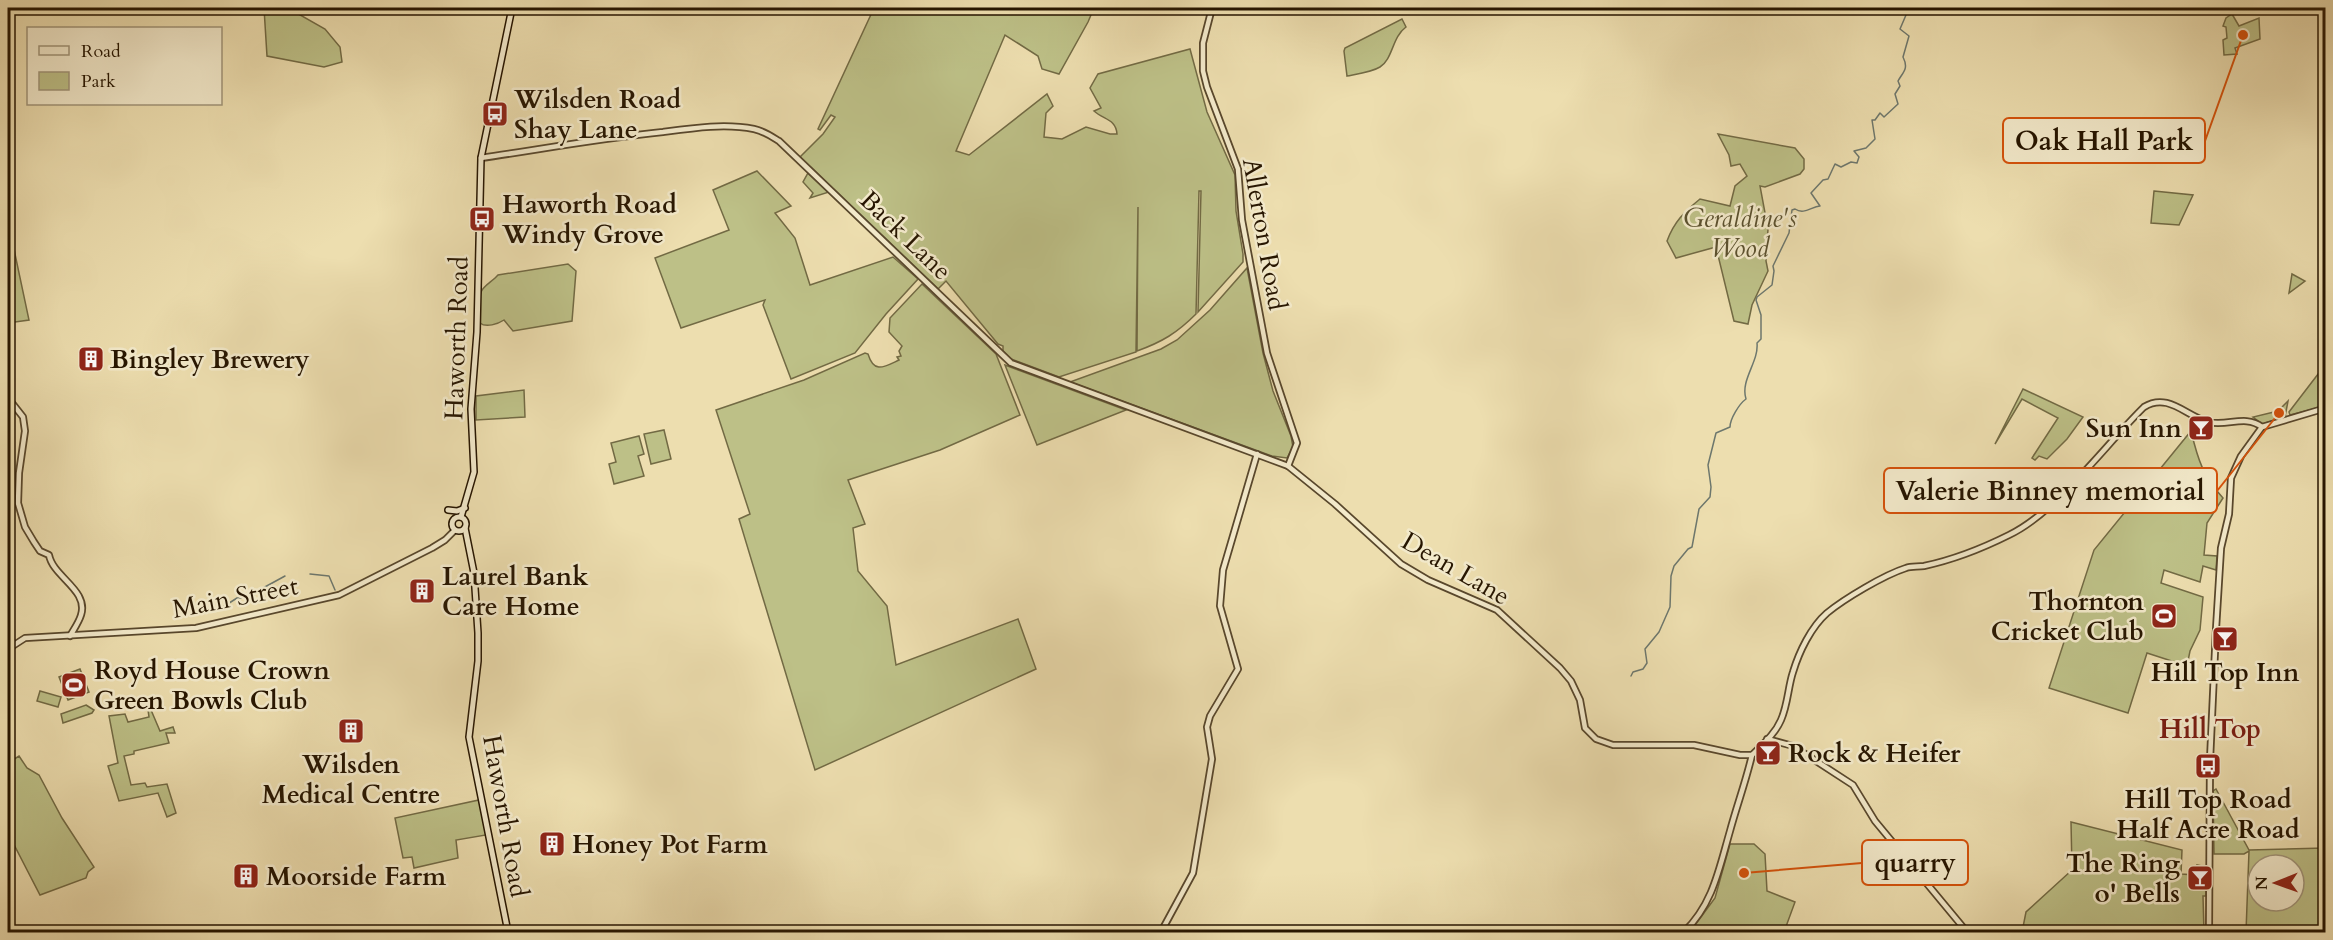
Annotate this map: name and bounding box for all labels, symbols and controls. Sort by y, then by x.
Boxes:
legend [27,27,222,105]
text: Road [81,39,121,64]
text: Park [81,69,116,94]
place label: Wilsden Road Shay Lane [513,82,681,147]
bus stop icon: Wilsden Road Shay Lane [480,99,510,129]
callout: Oak Hall Park [2003,118,2205,163]
text: Oak Hall Park [2015,123,2193,160]
street label: Allerton Road [1234,155,1295,313]
street label: Back Lane [852,183,959,288]
place label: Haworth Road Windy Grove [501,187,677,252]
park label: Geraldine's Wood [1683,201,1797,266]
bus stop icon: Haworth Road Windy Grove [467,204,497,234]
street label: Haworth Road [436,255,477,421]
place label: Bingley Brewery [110,342,310,377]
building icon: Bingley Brewery [76,344,106,374]
place label: Sun Inn [2086,411,2182,446]
bar icon: Sun Inn [2186,413,2216,443]
callout: Valerie Binney memorial [1884,468,2217,513]
text: Valerie Binney memorial [1895,473,2205,510]
street label: Dean Lane [1395,523,1516,613]
place label: Laurel Bank Care Home [442,559,589,624]
street label: Main Street [169,568,301,627]
building icon: Laurel Bank Care Home [407,576,437,606]
place label: Thornton Cricket Club [1991,584,2144,649]
sports icon: Thornton Cricket Club [2149,601,2179,631]
bar icon: Hill Top Inn [2210,624,2240,654]
place label: Royd House Crown Green Bowls Club [94,653,330,718]
place label: Hill Top Inn [2151,655,2300,690]
sports icon: Royd House Crown Green Bowls Club [59,670,89,700]
district label: Hill Top [2159,711,2261,748]
building icon: Wilsden Medical Centre [336,716,366,746]
street label: Haworth Road [474,732,537,900]
place label: Rock & Heifer [1788,736,1961,771]
bar icon: Rock & Heifer [1753,738,1783,768]
place label: Wilsden Medical Centre [262,747,440,812]
bus stop icon: Hill Top Road Half Acre Road [2193,751,2223,781]
place label: Hill Top Road Half Acre Road [2116,782,2300,847]
place label: Honey Pot Farm [572,827,768,862]
building icon: Honey Pot Farm [537,829,567,859]
callout: quarry [1862,840,1968,885]
text: quarry [1874,845,1957,882]
place label: The Ring o' Bells [2066,846,2180,911]
north arrow [2246,853,2306,913]
place label: Moorside Farm [266,859,446,894]
building icon: Moorside Farm [231,861,261,891]
bar icon: The Ring o' Bells [2185,863,2215,893]
text: N [2251,876,2273,890]

